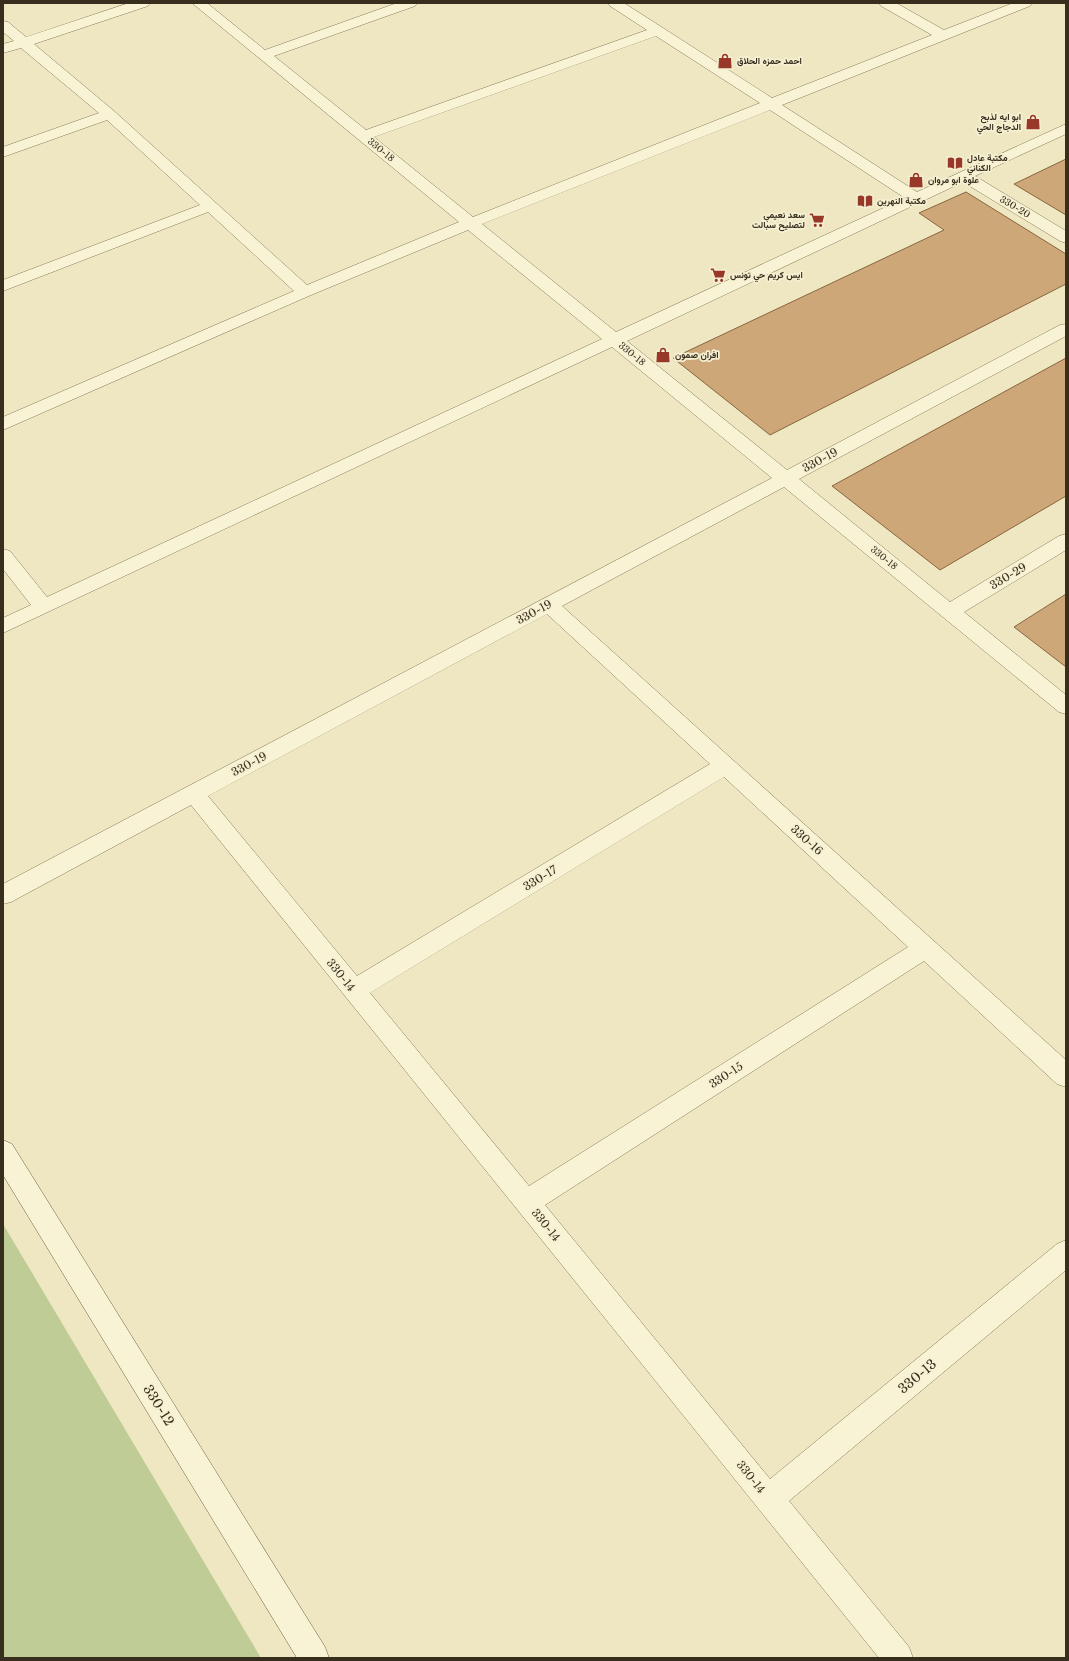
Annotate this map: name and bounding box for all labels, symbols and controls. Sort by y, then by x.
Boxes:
shop icon: احمد حمزه الحلاق [716,52,734,70]
place label: احمد حمزه الحلاق [737,55,802,67]
place label: ابو ايه لذبح الدجاج الحي [977,111,1021,135]
shop icon: ابو ايه لذبح الدجاج الحي [1024,113,1042,131]
street label: 330-18 [366,136,397,164]
place label: مكتبة عادل الكناني [967,152,1008,176]
library icon: مكتبة عادل الكناني [946,154,964,172]
shop icon: علوة ابو مروان [907,171,925,189]
place label: علوة ابو مروان [928,174,979,186]
library icon: مكتبة النهرين [856,192,874,210]
street label: 330-20 [998,193,1033,220]
place label: مكتبة النهرين [877,195,926,207]
place label: سعد نعيمي لتصليح سبالت [752,209,805,232]
supermarket icon: سعد نعيمي لتصليح سبالت [808,211,826,229]
supermarket icon: ايس كريم حي تونس [709,266,727,284]
place label: ايس كريم حي تونس [730,269,803,283]
street label: 330-18 [617,340,648,368]
shop icon: افران صمون [654,346,672,364]
place label: افران صمون [675,349,719,361]
street label: 330-19 [800,445,840,475]
street label: 330-18 [869,544,900,572]
street label: 330-29 [987,560,1029,592]
street label: 330-19 [514,597,554,627]
street label: 330-19 [229,749,269,779]
street label: 330-16 [788,822,826,858]
street label: 330-17 [521,862,560,894]
street label: 330-14 [324,956,358,994]
street label: 330-15 [706,1059,746,1091]
street label: 330-14 [529,1206,563,1244]
street label: 330-13 [895,1355,940,1397]
street label: 330-12 [139,1382,178,1429]
street label: 330-14 [734,1458,768,1496]

